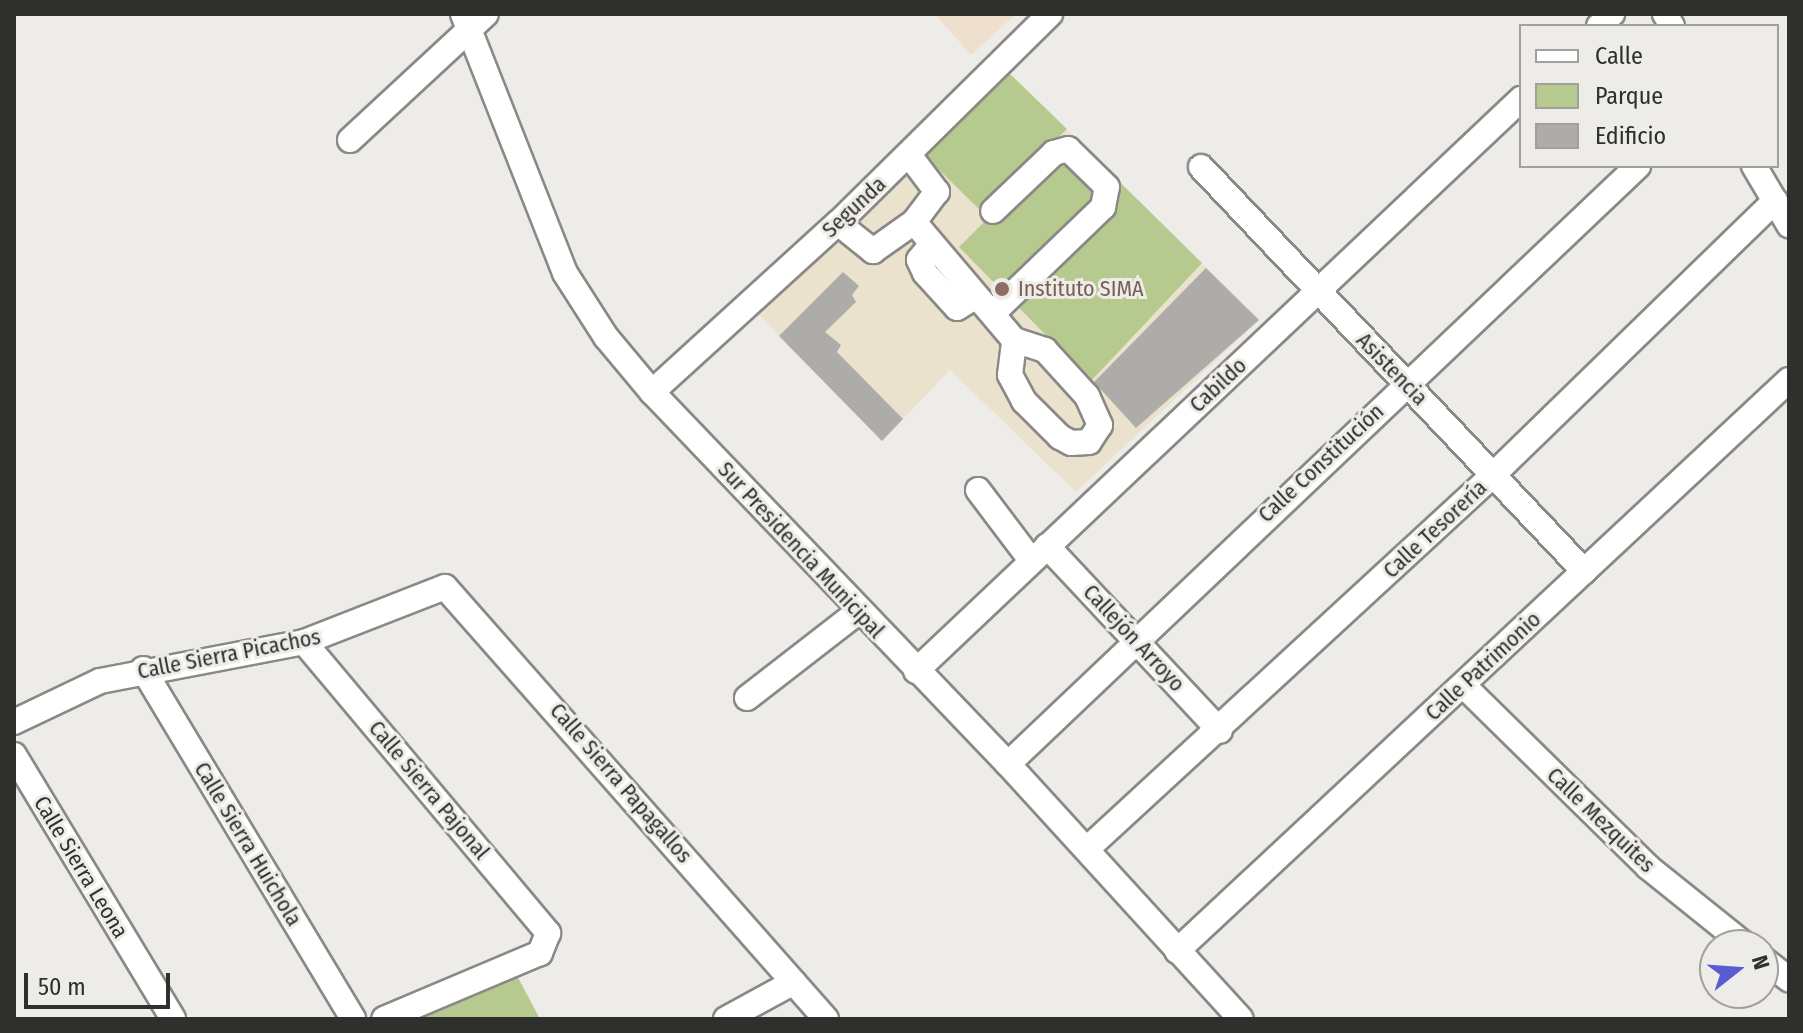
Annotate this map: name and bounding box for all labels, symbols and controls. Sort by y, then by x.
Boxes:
legend [1519,24,1779,168]
text: Calle [1595,42,1643,70]
text: Parque [1595,82,1663,110]
text: Edificio [1595,122,1666,150]
street label: Segunda [817,171,891,243]
place label: Instituto SIMA [1018,276,1144,302]
marker: Instituto SIMA [993,280,1011,298]
street label: Asistencia [1351,327,1433,411]
street label: Cabildo [1184,352,1252,418]
street label: Calle Constitución [1253,398,1389,528]
street label: Sur Presidencia Municipal [712,456,890,644]
street label: Calle Tesorería [1378,474,1492,584]
street label: Callejón Arroyo [1078,579,1190,697]
street label: Calle Patrimonio [1420,606,1546,726]
street label: Calle Sierra Picachos [135,623,323,685]
street label: Calle Sierra Papagallos [544,698,698,868]
street label: Calle Sierra Pajonal [363,715,495,865]
street label: Calle Sierra Huichola [189,757,307,931]
street label: Calle Mezquites [1542,762,1660,878]
street label: Calle Sierra Leona [28,791,134,943]
north arrow [1699,929,1779,1009]
text: N [1746,952,1775,973]
scale bar [28,957,174,1007]
text: 50 m [38,973,86,1001]

